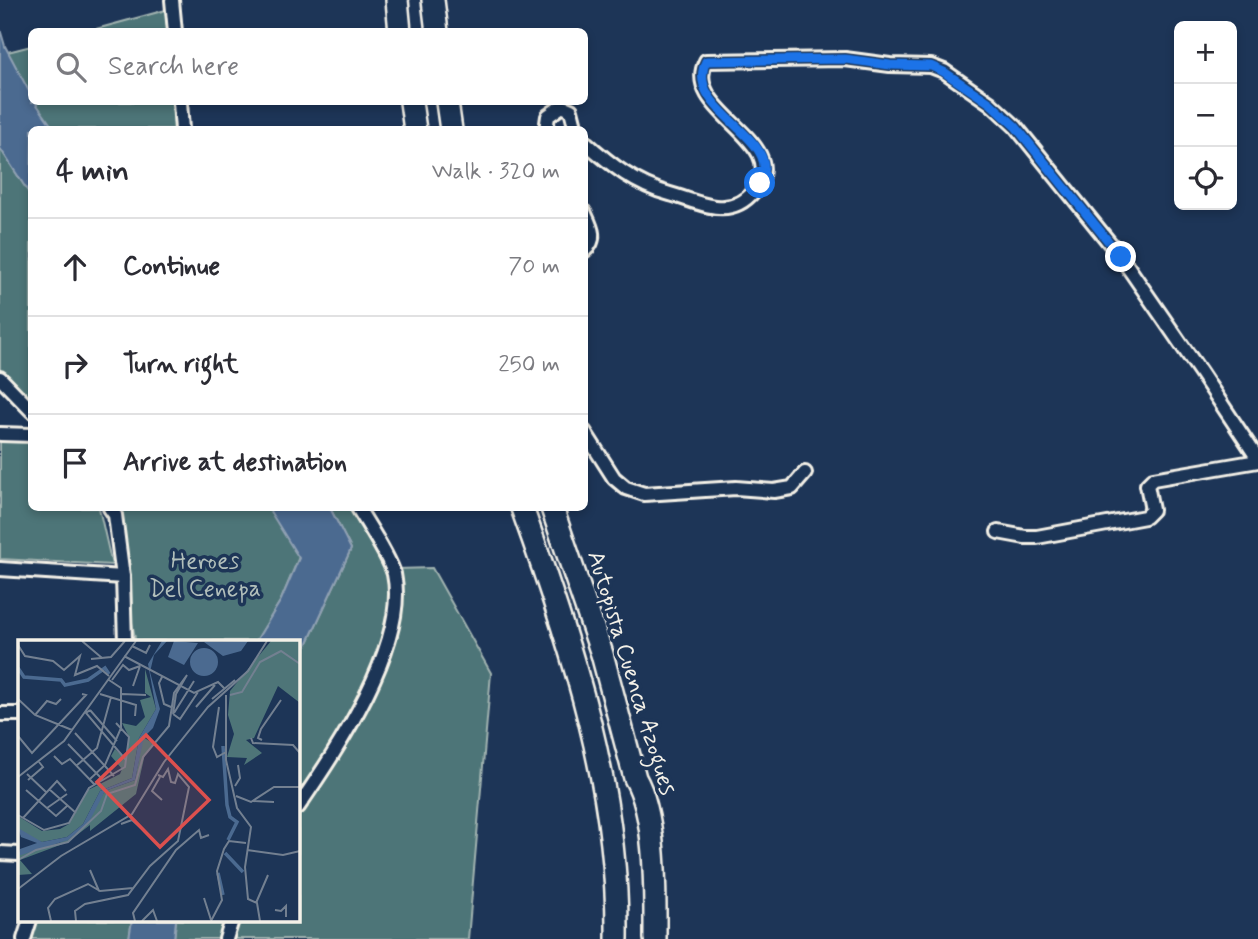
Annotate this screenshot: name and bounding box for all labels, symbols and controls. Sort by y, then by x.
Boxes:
map controls [1174,21,1237,210]
button: + [1174,21,1237,84]
search box [28,28,588,105]
icon: search [52,48,90,86]
text: Search here [108,50,239,84]
button: − [1174,84,1237,147]
button: locate [1174,147,1237,210]
text: 4 min [56,152,129,191]
text: Walk · 320 m [432,157,560,187]
route start [744,167,775,198]
route end [1105,241,1136,272]
icon: ahead [56,248,94,286]
text: Continue [123,250,220,284]
text: 70 m [508,252,560,282]
icon: right [56,346,94,384]
text: Turn right [123,348,239,382]
text: 250 m [498,350,560,380]
icon: arrive [56,444,94,482]
text: Arrive at destination [123,446,347,480]
park label: Heroes Del Cenepa [149,546,261,605]
street label: Autopista Cuenca Azogues [576,547,683,800]
inset map [18,640,299,922]

